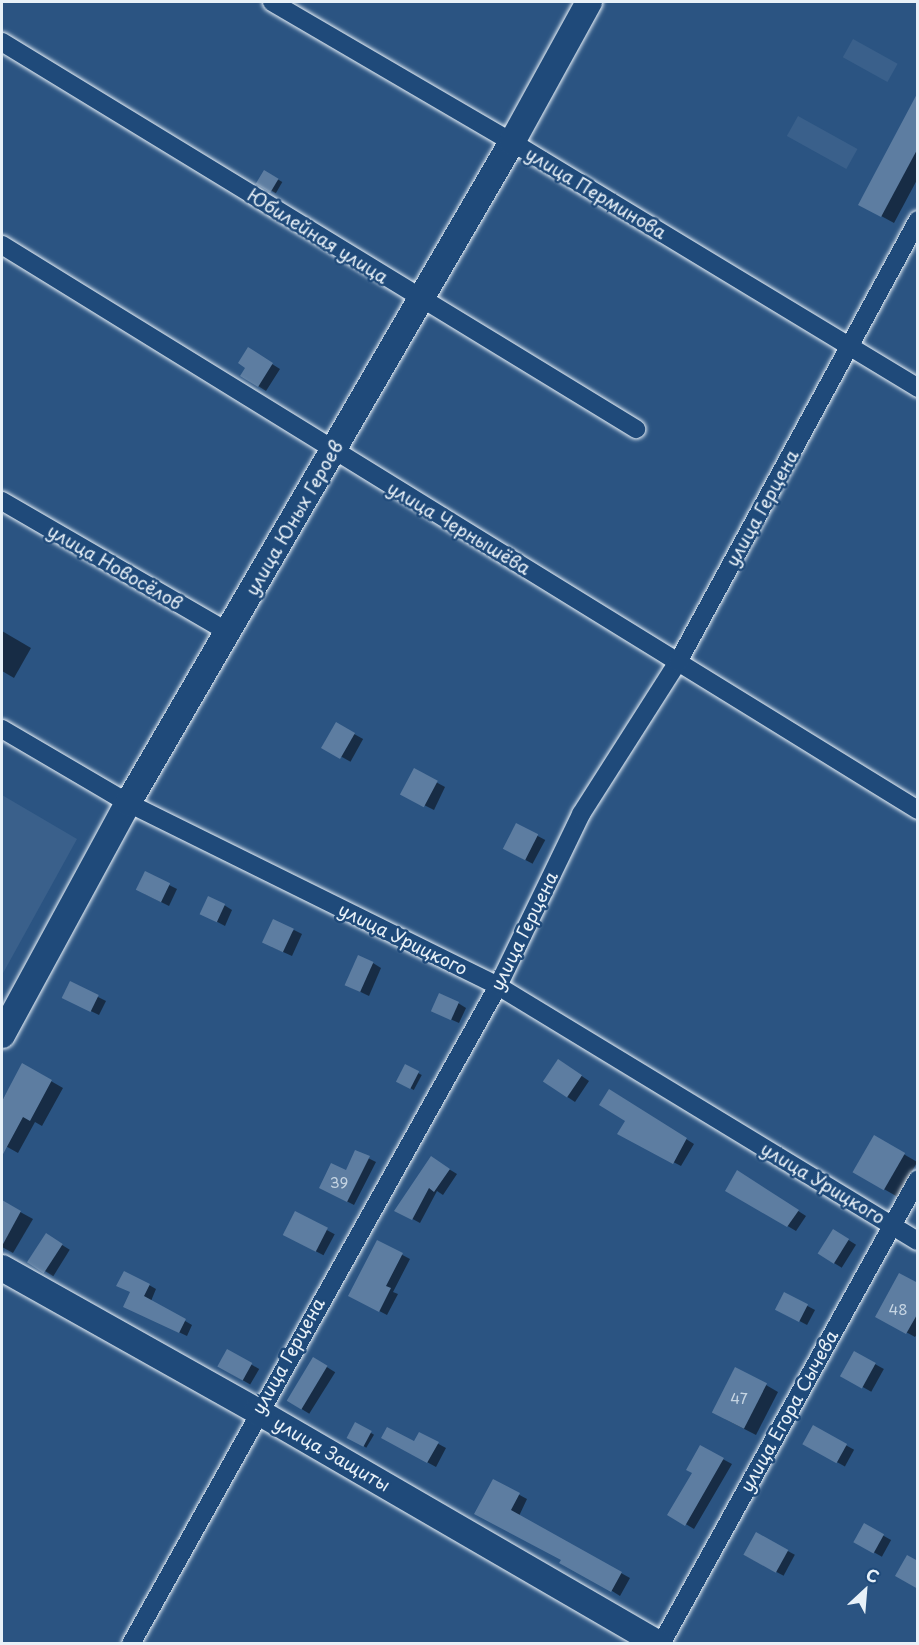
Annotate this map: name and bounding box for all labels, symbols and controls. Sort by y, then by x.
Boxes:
street label: улица Перминова [521,142,671,244]
street label: Юбилейная улица [243,184,393,288]
street label: улица Юных Героев [240,436,348,600]
street label: улица Герцена [721,446,803,570]
street label: улица Чернышёва [383,477,535,579]
street label: улица Новосёлов [43,519,187,615]
street label: улица Герцена [486,867,562,995]
street label: улица Урицкого [334,898,472,980]
street label: улица Урицкого [757,1137,889,1229]
house number: 39 [330,1173,348,1191]
street label: улица Герцена [247,1294,329,1418]
house number: 48 [888,1300,908,1318]
street label: улица Егора Сычева [735,1326,843,1496]
house number: 47 [730,1389,748,1407]
street label: улица Защиты [270,1412,394,1496]
north arrow [835,1561,895,1621]
text: С [862,1561,884,1588]

